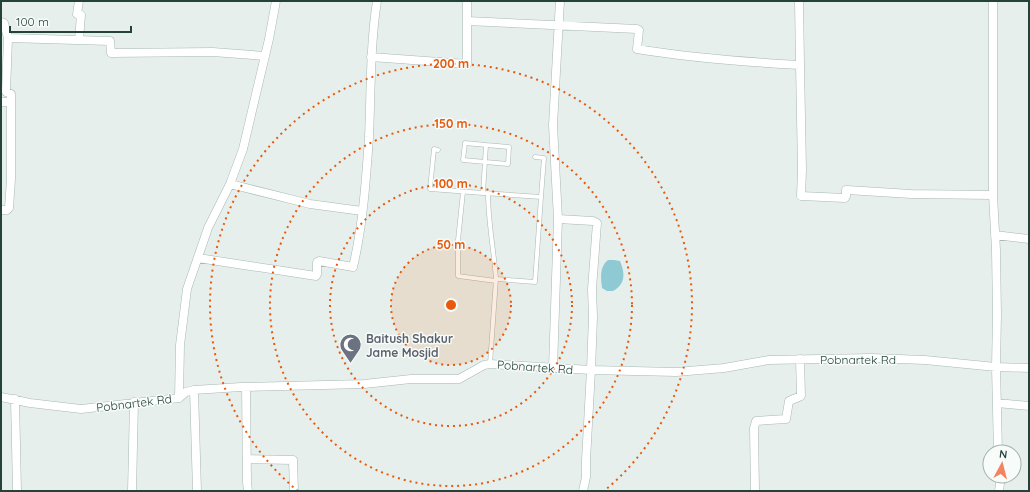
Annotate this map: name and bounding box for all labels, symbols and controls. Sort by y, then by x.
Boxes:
scale bar [10,8,131,34]
text: 100 m [16,14,49,29]
text: 200 m [433,56,469,71]
text: 150 m [434,116,468,131]
text: 100 m [434,176,468,191]
text: 50 m [437,237,465,252]
centre of rings [444,298,458,312]
place label: Baitush Shakur Jame Mosjid [366,331,453,360]
mosque icon: Baitush Shakur Jame Mosjid [338,332,364,365]
street label: Pobnartek Rd [820,352,896,367]
street label: Pobnartek Rd [497,357,573,377]
street label: Pobnartek Rd [95,391,173,415]
north arrow [982,444,1022,484]
text: N [998,447,1008,462]

